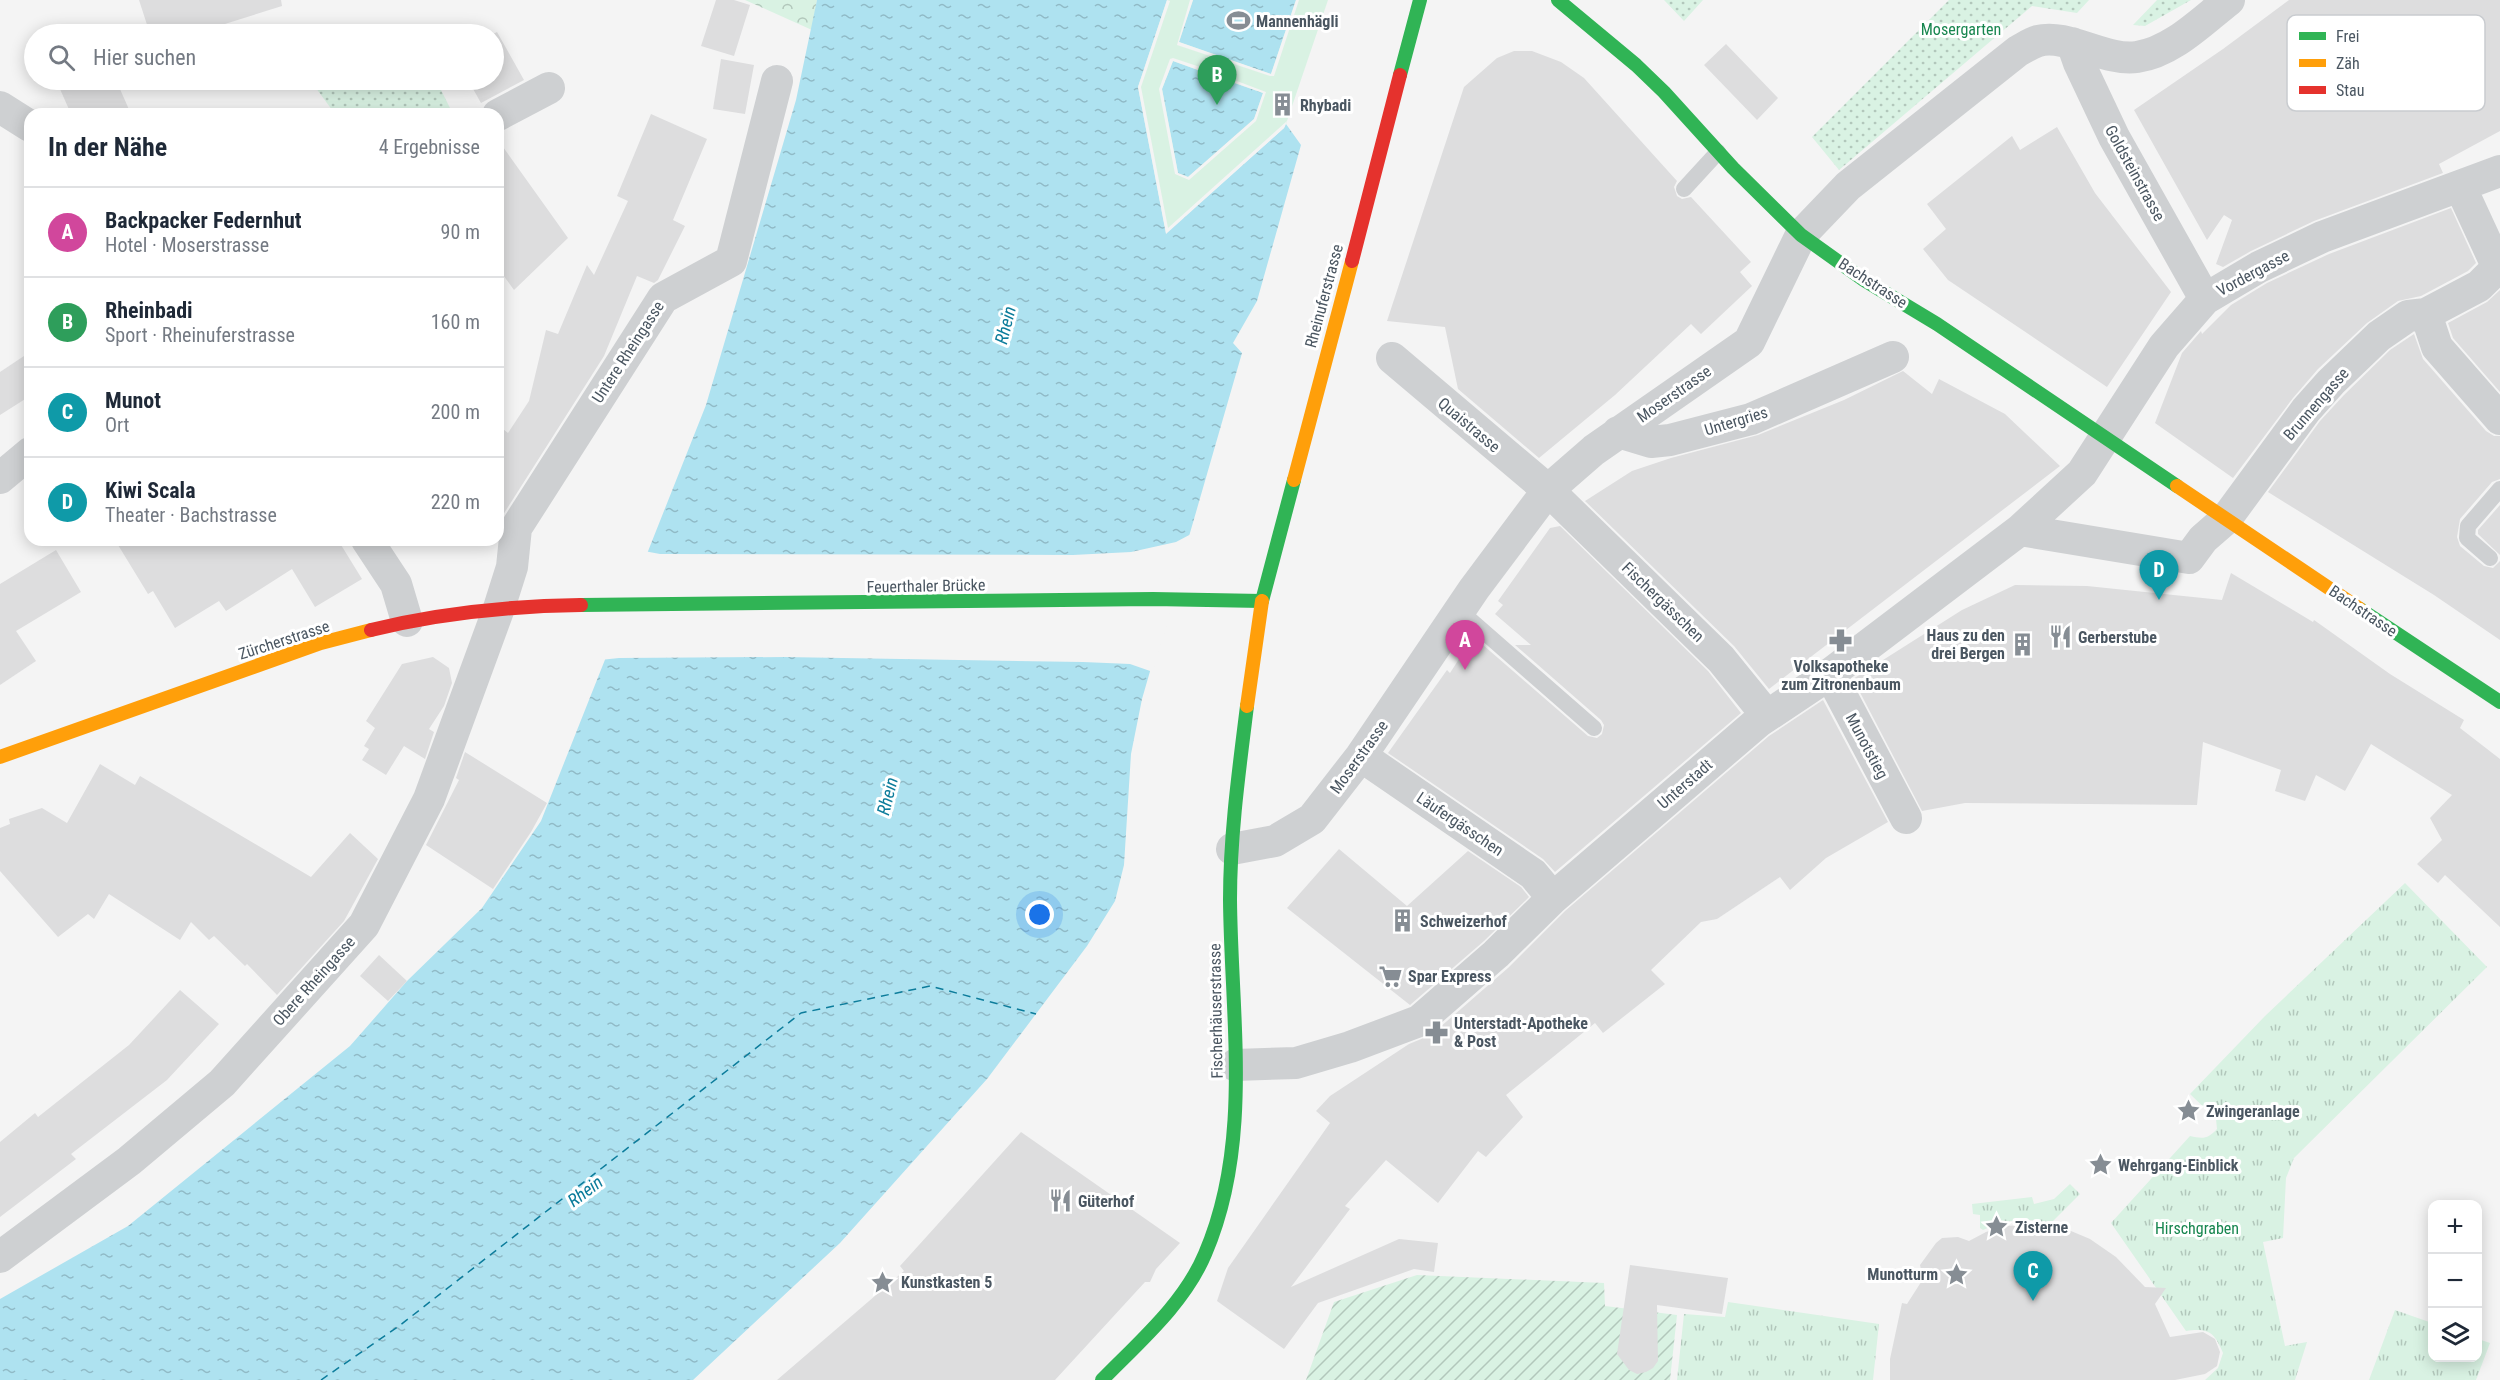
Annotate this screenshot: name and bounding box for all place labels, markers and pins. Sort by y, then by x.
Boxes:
sports icon: Mannenhägli [1225,8,1251,34]
place label: Mannenhägli [1256,12,1338,31]
pin: B [1198,56,1236,105]
building icon: Rhybadi [1269,92,1295,118]
place label: Rhybadi [1300,96,1351,115]
pin: D [2140,550,2178,600]
pin: A [1446,620,1484,670]
restaurant icon: Gerberstube [2047,624,2073,650]
place label: Haus zu den drei Bergen [1927,626,2005,663]
pharmacy icon: Volksapotheke zum Zitronenbaum [1828,628,1854,654]
place label: Gerberstube [2078,628,2157,647]
building icon: Haus zu den drei Bergen [2010,631,2036,657]
place label: Volksapotheke zum Zitronenbaum [1781,657,1901,694]
building icon: Schweizerhof [1389,908,1415,934]
place label: Schweizerhof [1420,912,1508,931]
supermarket icon: Spar Express [1377,963,1403,989]
place label: Spar Express [1408,967,1491,986]
place label: Unterstadt-Apotheke & Post [1454,1014,1588,1051]
pharmacy icon: Unterstadt-Apotheke & Post [1423,1019,1449,1045]
place icon: Zwingeranlage [2175,1098,2201,1124]
place label: Zwingeranlage [2206,1102,2300,1121]
place icon: Wehrgang-Einblick [2087,1152,2113,1178]
place label: Wehrgang-Einblick [2118,1156,2239,1175]
restaurant icon: Güterhof [1047,1188,1073,1214]
place label: Güterhof [1078,1192,1135,1211]
place icon: Zisterne [1984,1214,2010,1240]
place label: Zisterne [2015,1218,2069,1237]
pin: C [2014,1252,2052,1301]
place icon: Munotturm [1943,1261,1969,1287]
place label: Munotturm [1867,1265,1938,1284]
place icon: Kunstkasten 5 [870,1269,896,1295]
place label: Kunstkasten 5 [901,1273,992,1292]

